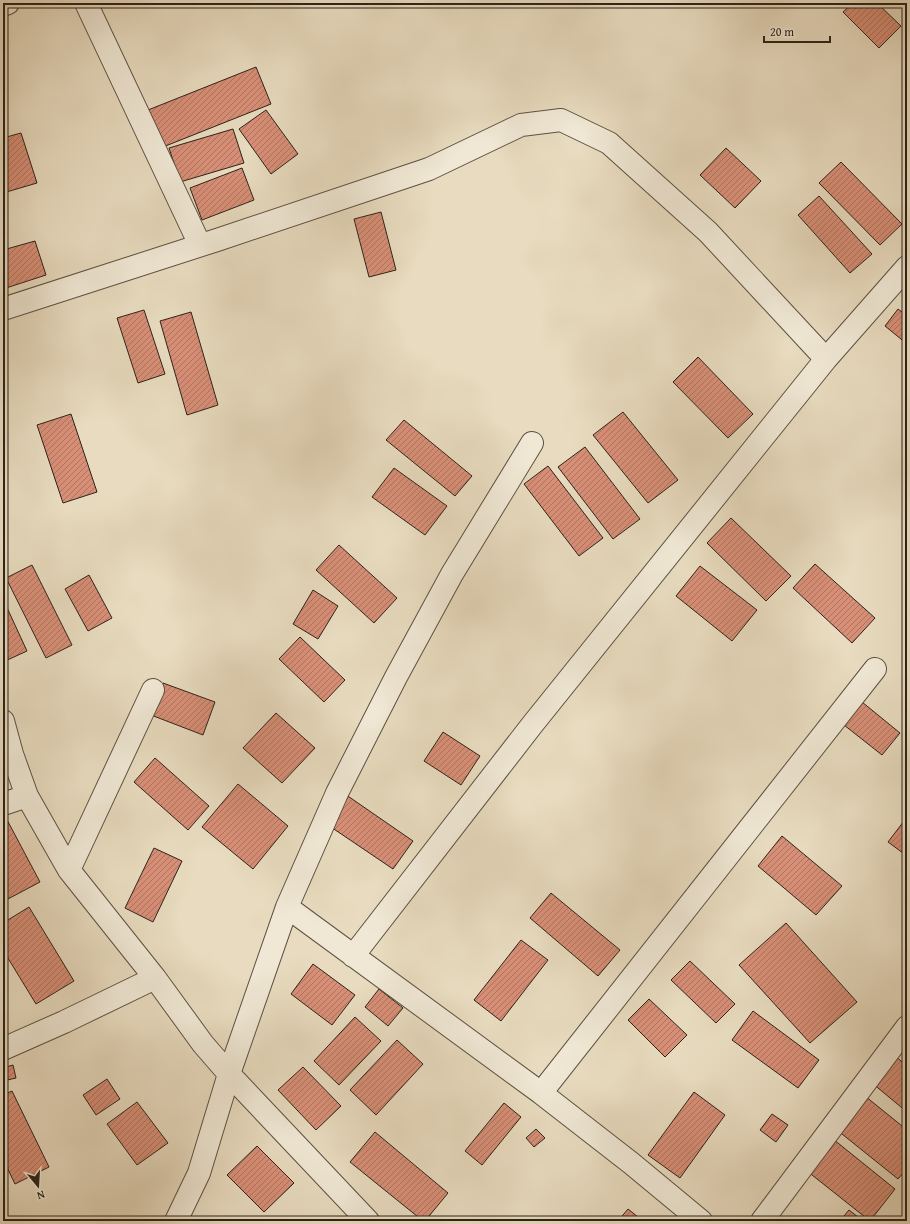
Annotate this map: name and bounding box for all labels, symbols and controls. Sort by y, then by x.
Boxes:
scale bar [764,18,830,44]
text: 20 m [770,23,794,40]
north arrow [18,1166,58,1206]
text: N [35,1187,47,1204]

